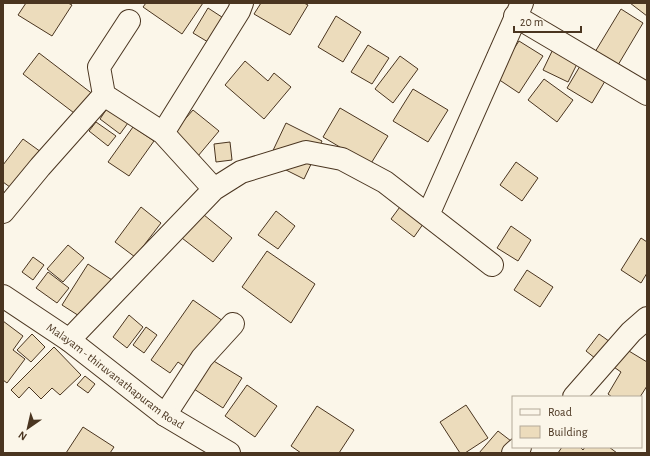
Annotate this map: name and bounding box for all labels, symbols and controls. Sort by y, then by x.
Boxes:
scale bar [514,8,581,34]
text: 20 m [520,16,543,28]
street label: Malayam - thiruvanathapuram Road [44,321,186,431]
legend [512,396,642,448]
text: Road [548,406,572,418]
north arrow [8,408,48,448]
text: Building [548,426,588,438]
text: N [16,429,29,443]

